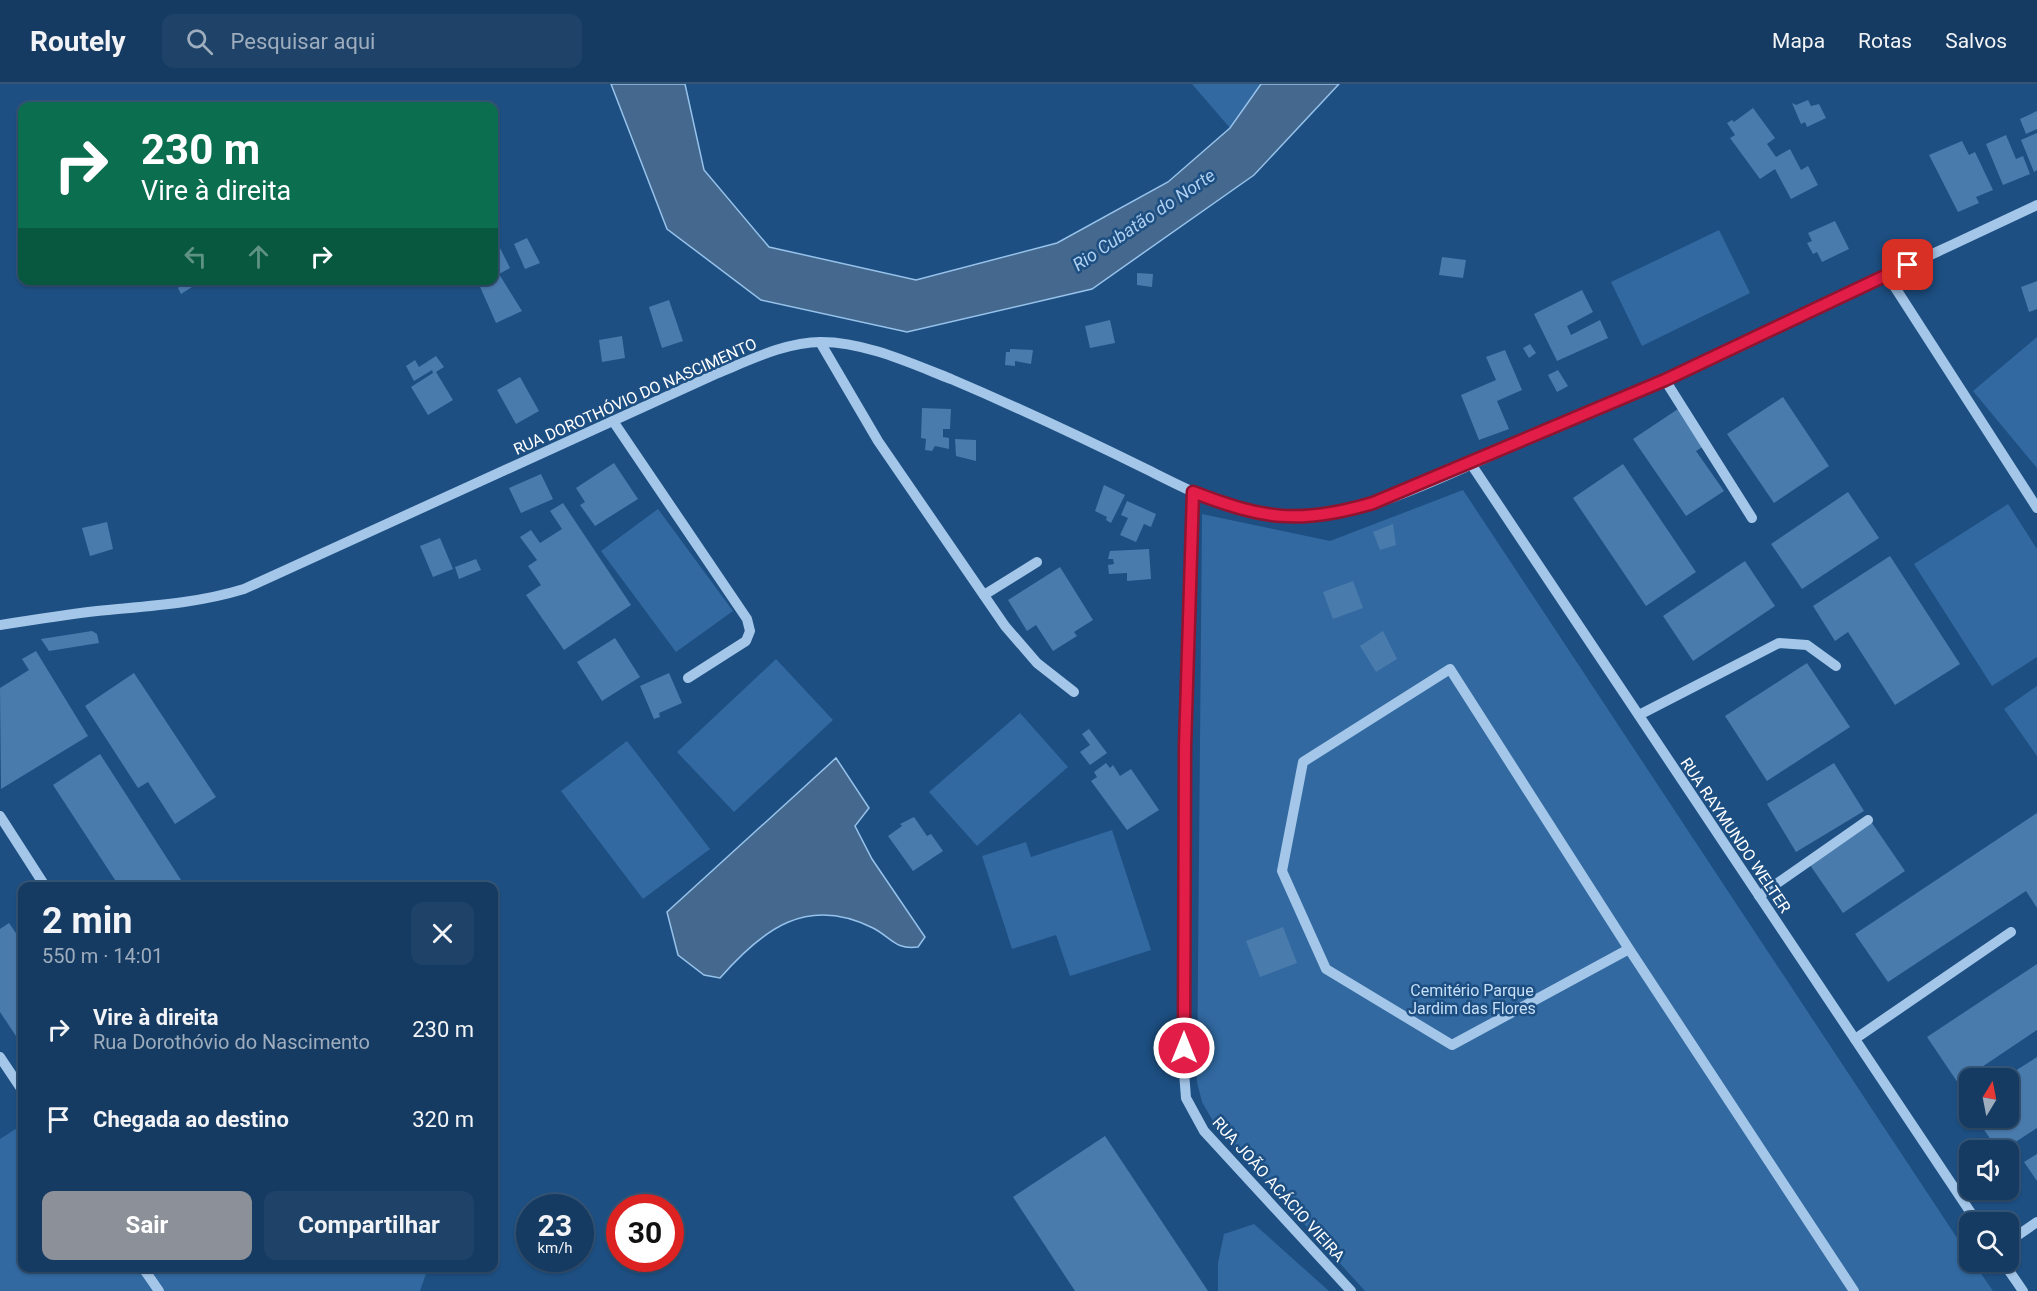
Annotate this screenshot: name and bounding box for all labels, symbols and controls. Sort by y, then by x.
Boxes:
search box [162,14,582,68]
text: Routely [30,25,126,58]
icon: search [183,25,216,58]
text: Pesquisar aqui [231,29,375,54]
text: Mapa [1772,29,1825,53]
text: Rotas [1858,29,1912,53]
text: Salvos [1945,29,2007,53]
text: 230 m [141,125,260,174]
icon: right [42,126,120,204]
water label: Rio Cubatão do Norte [1069,164,1219,275]
text: Vire à direita [141,175,291,207]
pin [1882,239,1933,290]
icon: left [179,240,212,273]
icon: ahead [242,240,275,273]
icon: right [305,240,338,273]
icon: arrive [1891,248,1924,281]
street label: RUA DOROTHÓVIO DO NASCIMENTO [510,333,760,459]
street label: RUA RAYMUNDO WELTER [1677,754,1795,917]
text: 2 min [42,900,133,942]
button: close [411,902,474,965]
text: 550 m · 14:01 [42,944,163,968]
park label: Cemitério Parque Jardim das Flores [1408,981,1536,1018]
text: Vire à direita [93,1005,219,1030]
icon: right [42,1013,75,1046]
position arrow [1152,1016,1216,1080]
text: 230 m [412,1017,474,1042]
text: Rua Dorothóvio do Nascimento [93,1030,370,1054]
north arrow [1959,1068,2019,1128]
map controls [1959,1068,2019,1272]
icon: arrive [42,1103,75,1136]
text: Chegada ao destino [93,1107,289,1132]
text: 320 m [412,1107,474,1132]
street label: RUA JOÃO ACÁCIO VIEIRA [1208,1112,1350,1266]
button: sound [1959,1140,2019,1200]
button: Sair [42,1191,252,1260]
button: Compartilhar [264,1191,474,1260]
speed limit sign: 30 [606,1194,684,1272]
text: 23 [538,1208,572,1243]
button: search [1959,1212,2019,1272]
text: km/h [537,1239,573,1257]

